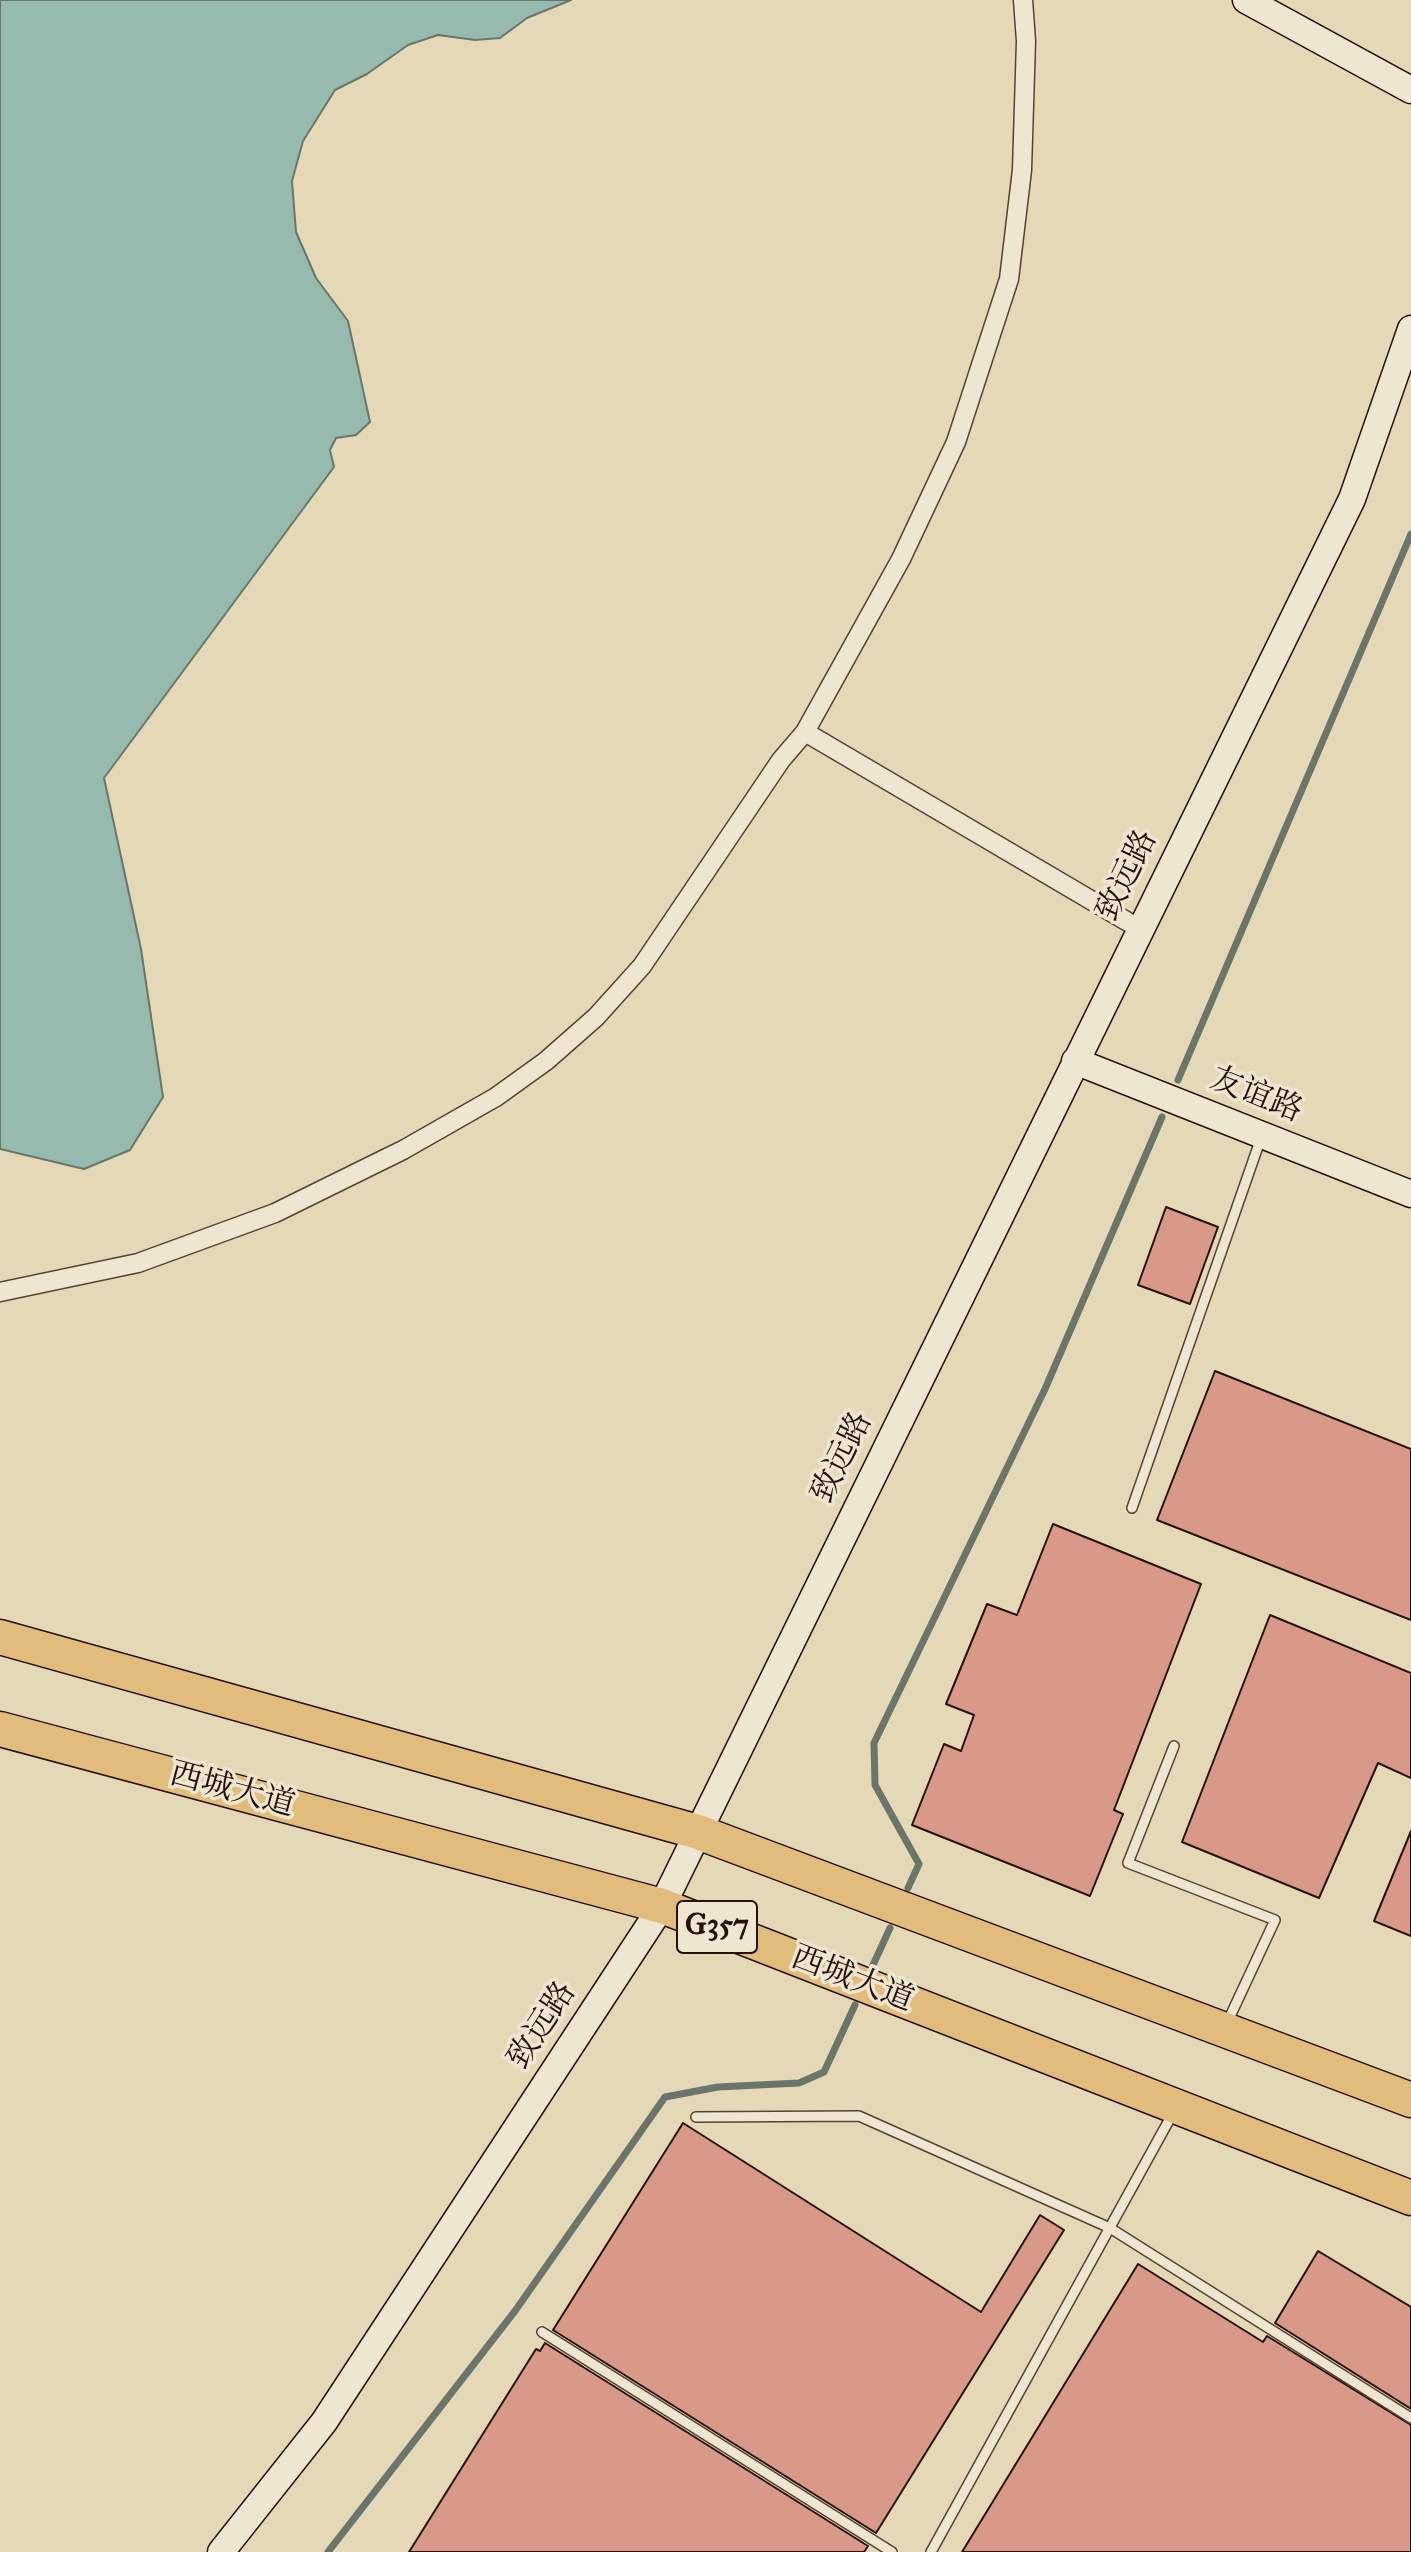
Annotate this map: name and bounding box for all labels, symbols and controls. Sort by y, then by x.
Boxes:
street label: 致远路 [1090,824,1166,928]
street label: 友谊路 [1204,1060,1308,1132]
street label: 致远路 [805,1406,881,1510]
street label: 西城大道 [165,1756,299,1826]
road number: G357 [677,1901,757,1953]
street label: 西城大道 [785,1939,919,2021]
street label: 致远路 [501,1975,585,2077]

